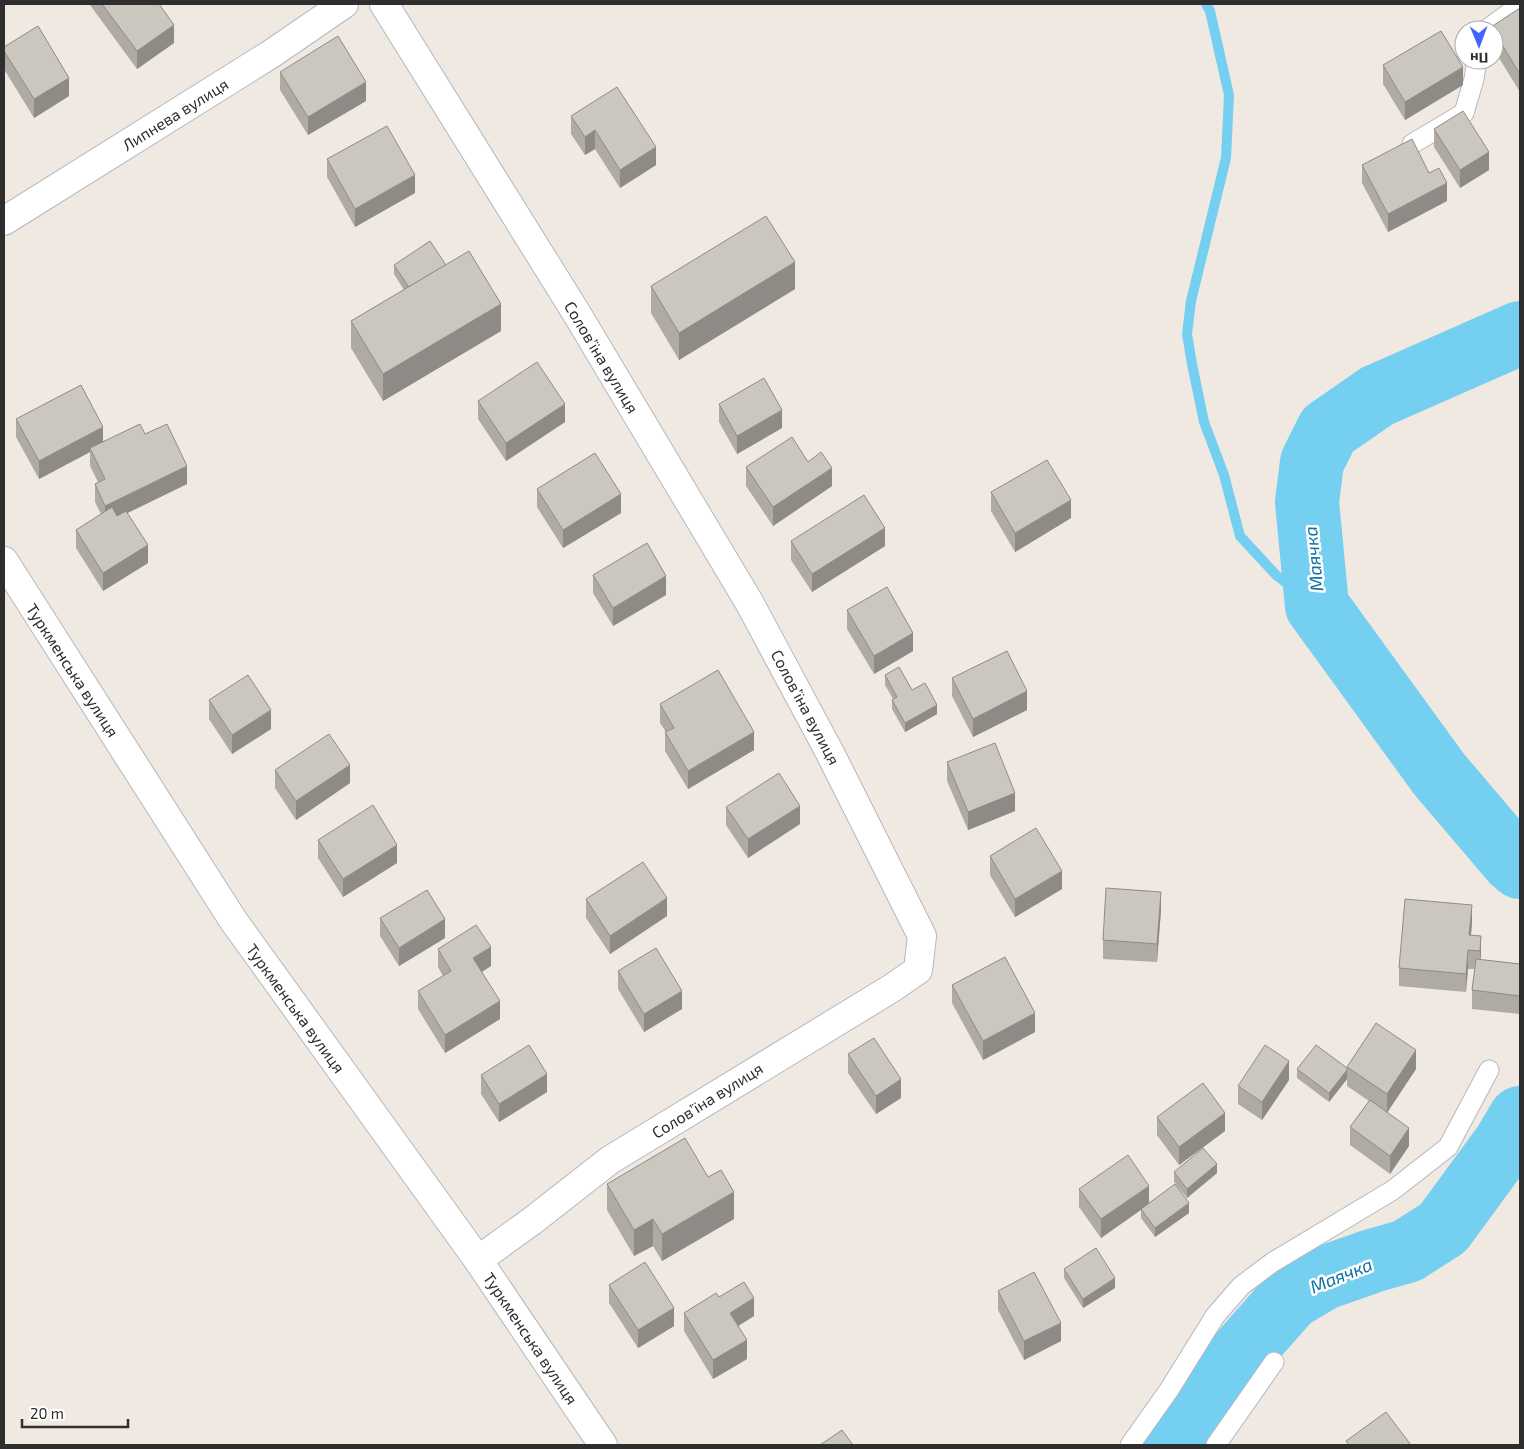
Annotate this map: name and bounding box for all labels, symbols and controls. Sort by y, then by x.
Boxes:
north arrow [1454,20,1504,70]
text: Пн [1470,50,1488,67]
street label: Липнева вулиця [118,74,232,155]
street label: Соловʼїна вулиця [560,297,643,417]
water label: Маячка [1299,525,1327,593]
street label: Туркменська вулиця [22,600,123,741]
street label: Соловʼїна вулиця [767,646,844,768]
street label: Туркменська вулиця [242,940,349,1077]
street label: Соловʼїна вулиця [648,1058,767,1143]
water label: Маячка [1307,1253,1375,1297]
street label: Туркменська вулиця [479,1268,582,1408]
scale bar [22,1396,129,1428]
text: 20 m [30,1404,64,1422]

